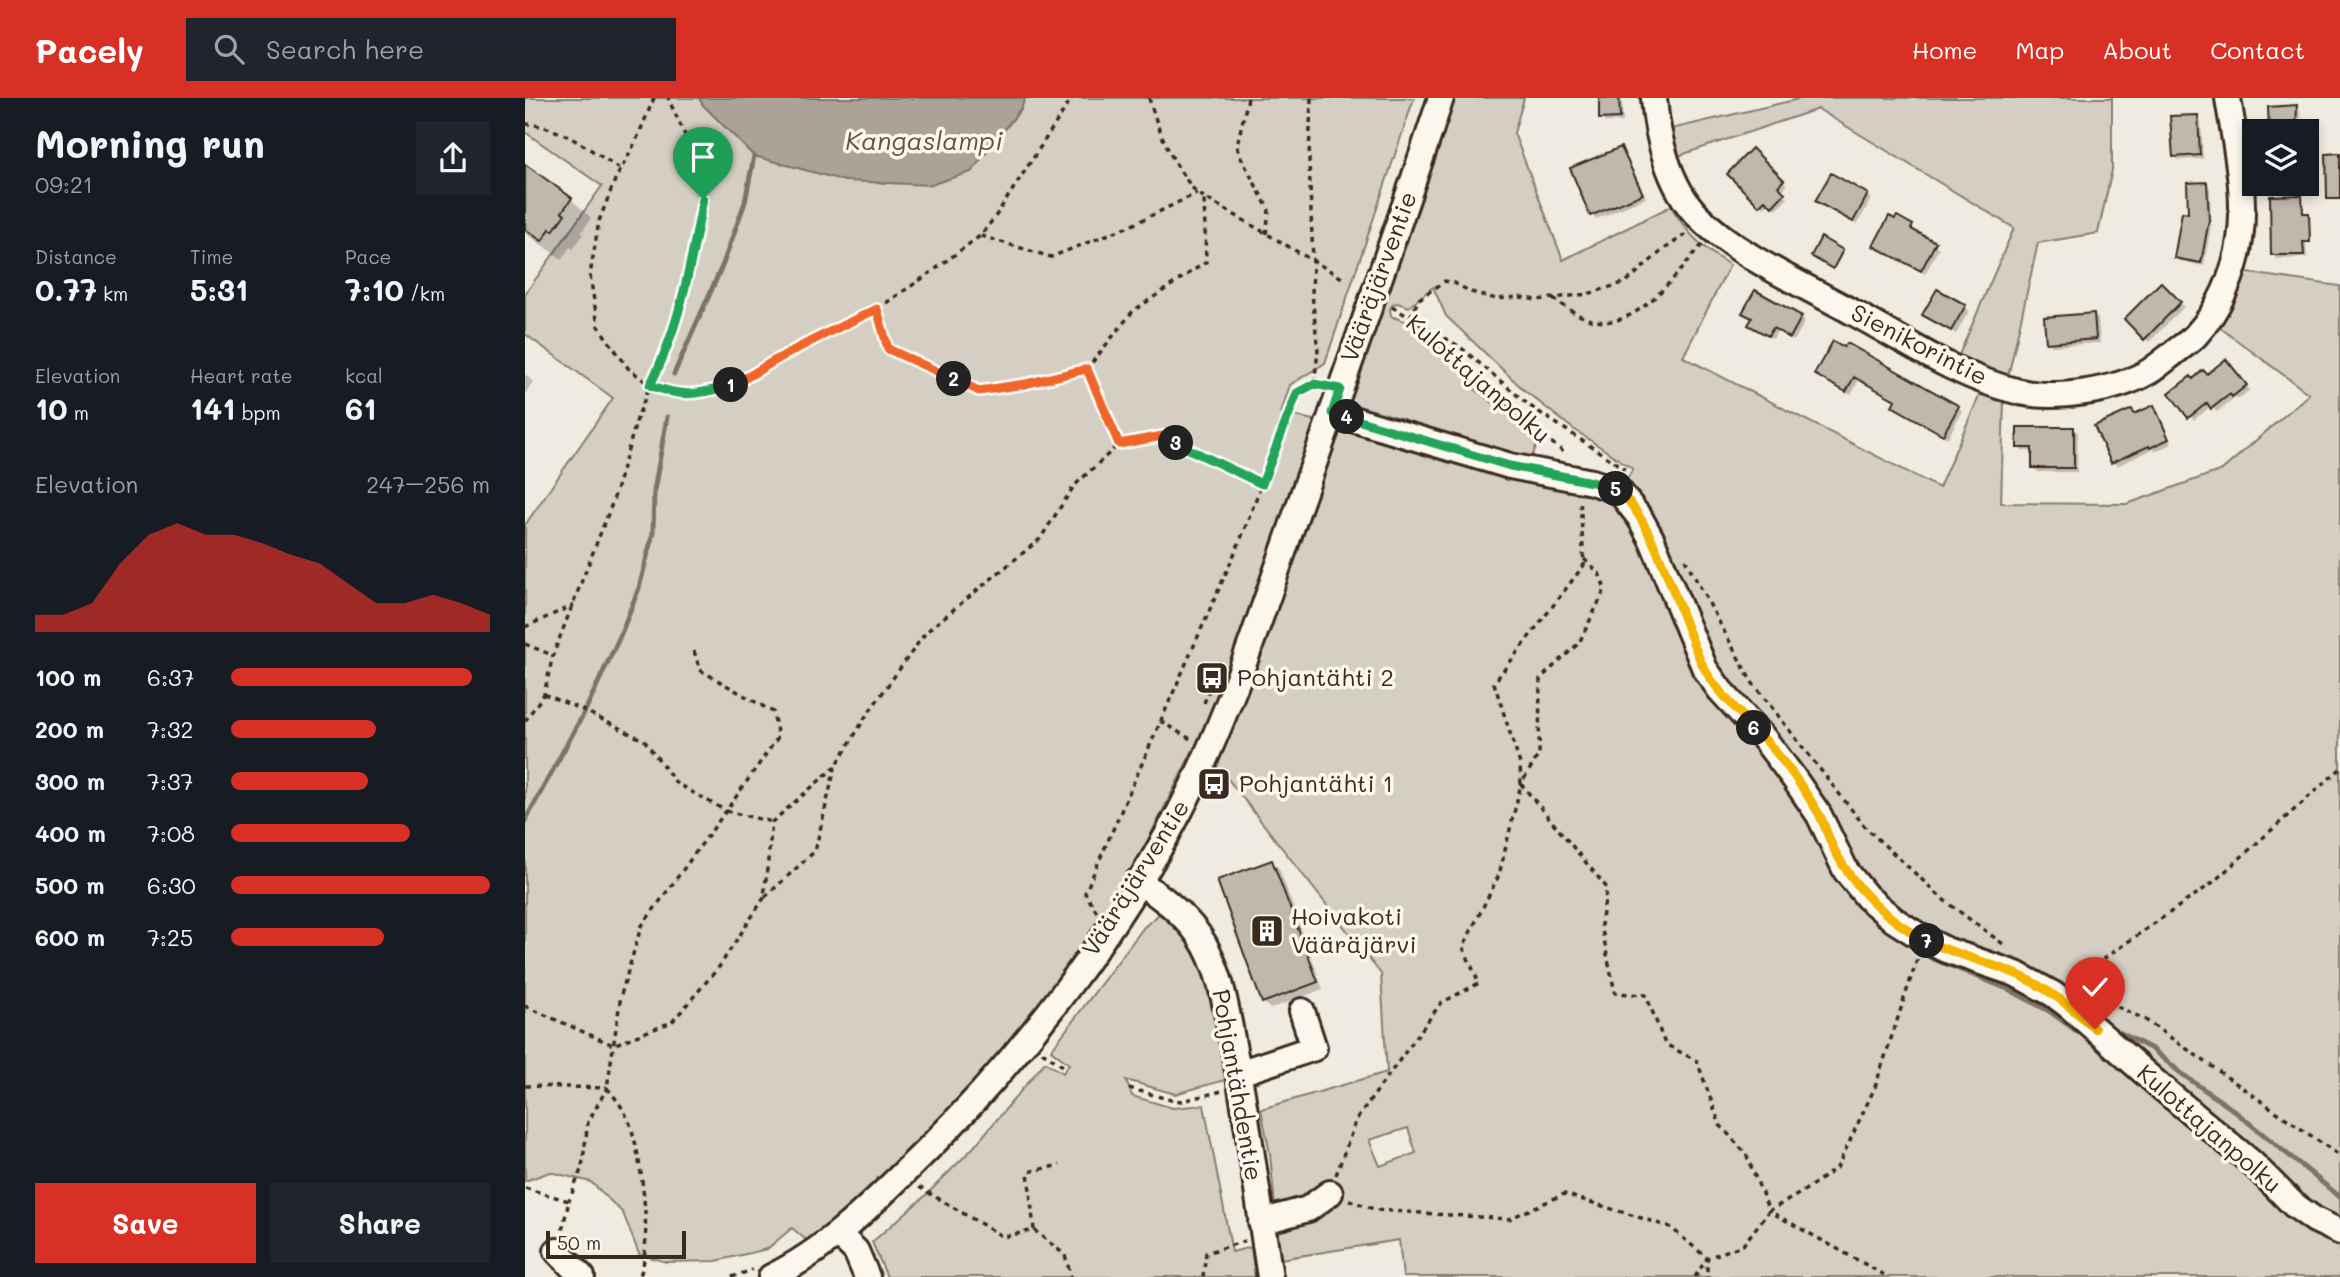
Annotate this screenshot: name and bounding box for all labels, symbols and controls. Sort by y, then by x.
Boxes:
search box [186,18,676,81]
text: Pacely [35,28,144,71]
icon: search [210,30,248,68]
text: Search here [266,32,424,66]
text: Home [1912,34,1977,65]
text: Map [2015,34,2064,65]
text: About [2102,34,2172,65]
text: Contact [2210,34,2305,65]
text: Morning run [35,118,265,168]
map controls [2242,119,2319,196]
button: layers [2242,119,2319,196]
button: share [416,121,490,195]
water label: Kangaslampi [845,123,1003,157]
pin [673,127,733,199]
icon: arrive [684,138,722,176]
text: 09:21 [35,169,93,199]
street label: Vääräjärventie [1332,187,1423,366]
text: Distance [35,244,117,269]
text: Time [190,244,233,269]
text: Pace [345,244,391,269]
text: 0.77 [35,269,97,309]
text: 5:31 [190,269,248,309]
text: 7:10 [345,269,404,309]
text: km [97,281,128,306]
text: /km [404,281,445,306]
street label: Sienikorintie [1846,296,1993,391]
street label: Kulottajanpolku [1400,307,1558,449]
pin: 2 [937,362,971,396]
text: Elevation [35,363,120,388]
text: Heart rate [190,363,293,388]
text: kcal [345,363,383,388]
text: 2 [948,366,959,391]
pin: 1 [713,368,749,402]
text: 1 [726,372,735,397]
text: 10 [35,388,68,428]
text: 141 [190,388,236,428]
text: 61 [345,388,376,428]
text: m [68,400,89,425]
text: bpm [236,400,281,425]
pin: 4 [1329,400,1365,434]
text: 4 [1340,404,1353,429]
pin: 3 [1159,426,1193,460]
text: 3 [1170,430,1181,455]
text: Elevation [35,469,138,499]
text: 247–256 m [366,469,490,499]
pin: 5 [1599,472,1633,506]
text: 5 [1610,476,1621,501]
bus stop icon: Pohjantähti 2 [1193,659,1231,697]
place label: Pohjantähti 2 [1237,661,1394,692]
text: 100 m [35,662,101,692]
text: 6:37 [147,662,194,692]
pin: 6 [1737,710,1771,746]
text: 200 m [35,714,104,744]
text: 7:32 [147,714,193,744]
text: 6 [1748,715,1759,740]
bus stop icon: Pohjantähti 1 [1195,765,1233,803]
text: 300 m [35,766,105,796]
text: 7:37 [147,766,193,796]
place label: Pohjantähti 1 [1239,767,1393,798]
street label: Vääräjärventie [1074,793,1195,961]
text: 400 m [35,818,106,848]
text: 7:08 [147,818,195,848]
text: 500 m [35,870,105,900]
text: 6:30 [147,870,196,900]
place label: Hoivakoti Vääräjärvi [1291,900,1417,959]
building icon: Hoivakoti Vääräjärvi [1248,912,1286,950]
text: 600 m [35,922,105,952]
text: 7:25 [147,922,193,952]
pin: 7 [1909,924,1945,958]
text: 7 [1921,928,1932,953]
pin [2065,957,2125,1029]
icon: check [2076,968,2114,1006]
street label: Pohjantähdentie [1206,987,1271,1183]
street label: Kulottajanpolku [2131,1057,2289,1199]
button: Save [35,1183,256,1263]
button: Share [270,1183,490,1263]
scale bar [546,1228,686,1260]
text: 50 m [557,1230,601,1255]

